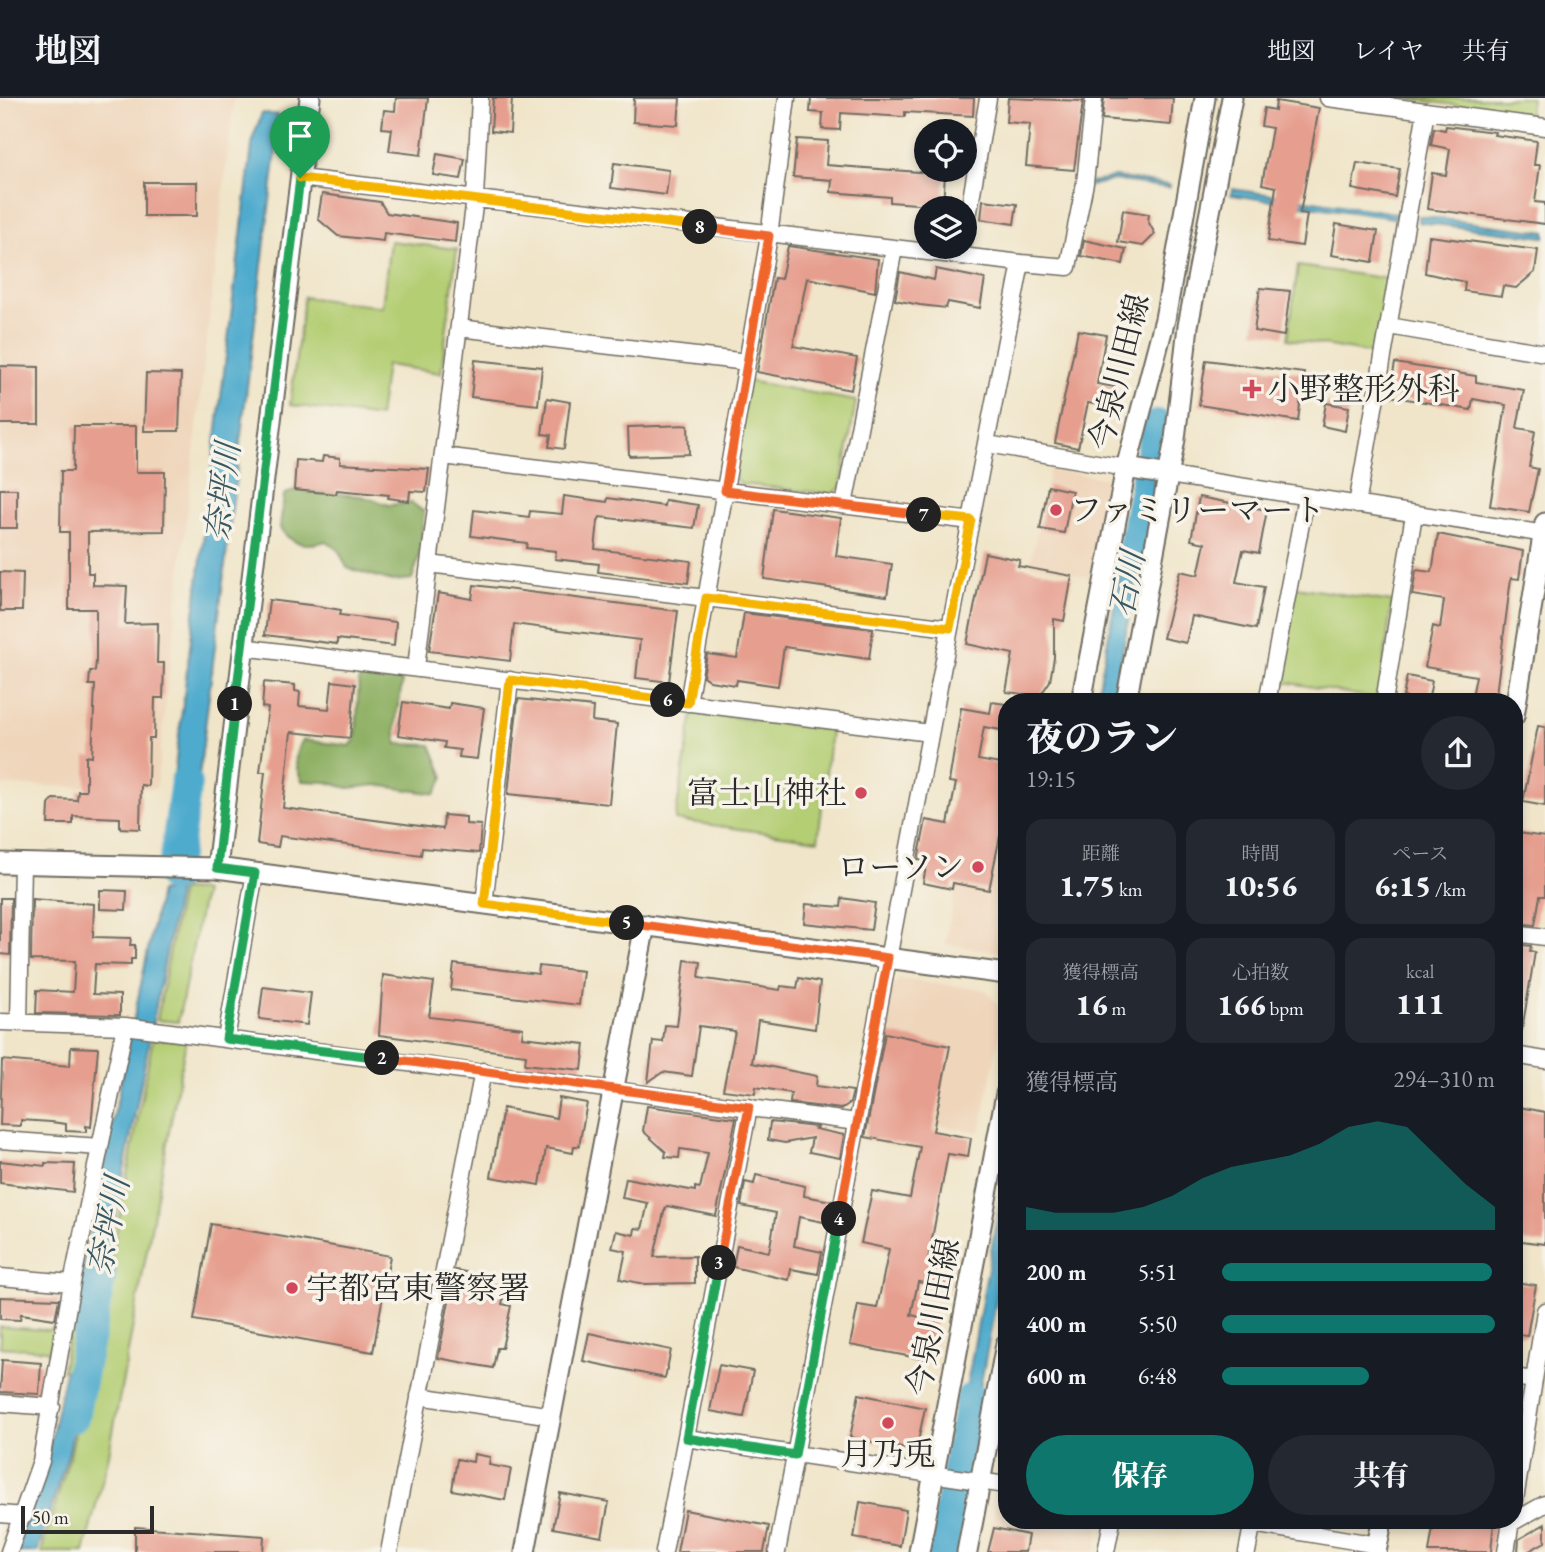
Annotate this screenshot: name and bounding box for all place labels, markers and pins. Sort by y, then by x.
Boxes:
pin [270,106,330,178]
pin: 8 [682,209,718,244]
place label: 小野整形外科 [1268,368,1460,410]
marker: 小野整形外科 [1242,379,1262,399]
place label: ファミリーマート [1070,489,1325,531]
pin: 7 [906,498,942,532]
marker: ファミリーマート [1048,502,1064,518]
pin: 6 [650,682,686,718]
pin: 1 [218,686,252,722]
place label: 富士山神社 [687,772,847,814]
marker: 富士山神社 [853,785,869,801]
place label: ローソン [837,846,964,888]
marker: ローソン [970,859,986,875]
pin: 5 [610,906,644,940]
pin: 2 [364,1040,400,1076]
pin: 4 [822,1202,856,1236]
pin: 3 [702,1246,736,1280]
place label: 宇都宮東警察署 [306,1267,530,1309]
marker: 宇都宮東警察署 [284,1280,300,1296]
marker: 月乃兎 [880,1415,896,1431]
place label: 月乃兎 [840,1433,936,1475]

